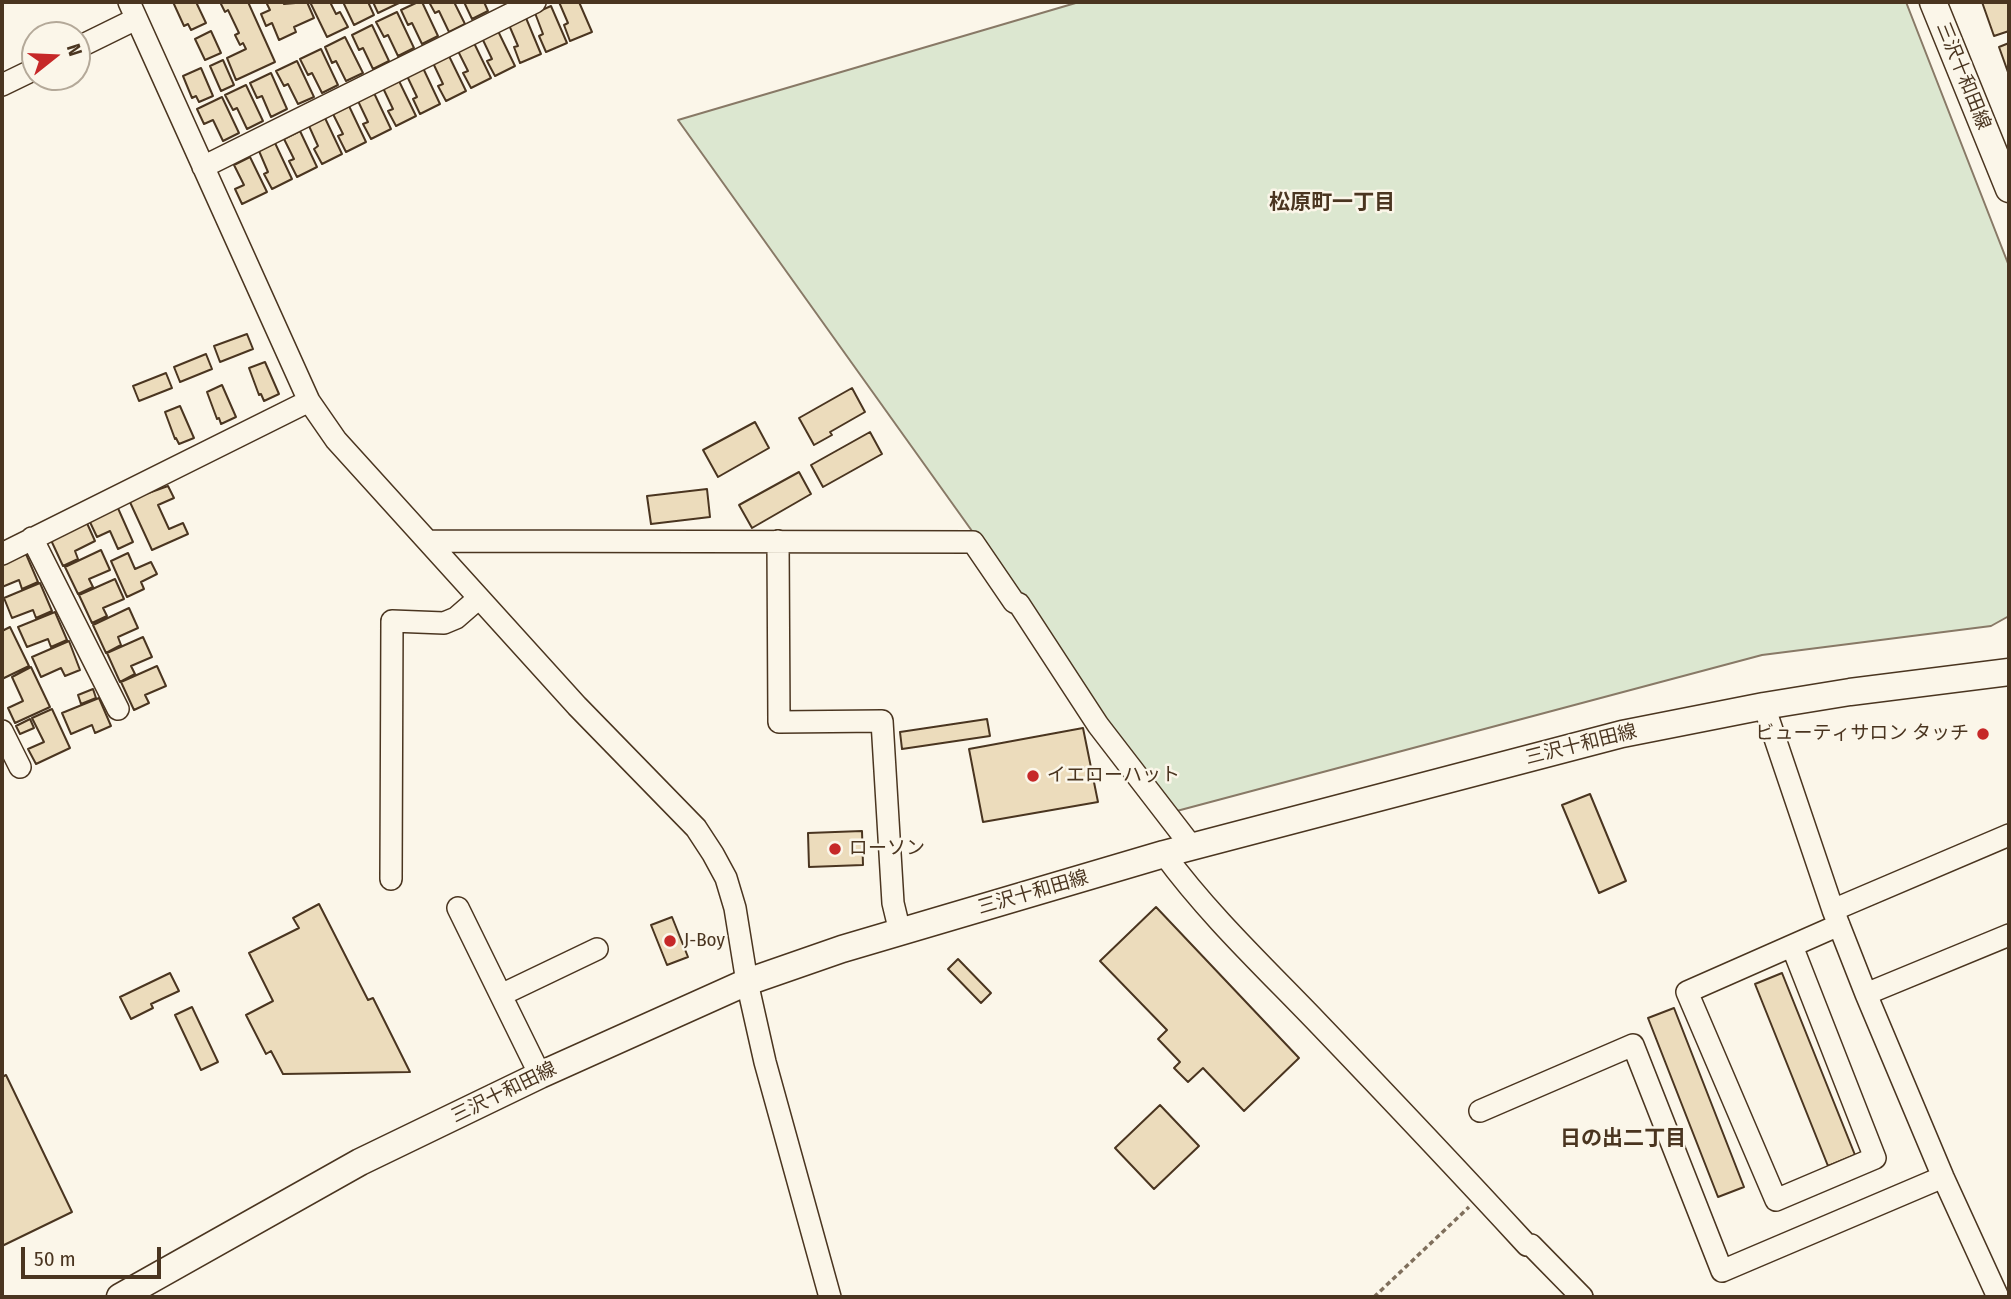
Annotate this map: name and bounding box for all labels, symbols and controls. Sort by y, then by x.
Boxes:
street label: 三沢十和田線 [1931,19,1995,133]
north arrow [21,21,91,91]
text: N [62,41,87,59]
district label: 松原町一丁目 [1269,190,1395,216]
street label: 三沢十和田線 [1523,720,1639,770]
place label: ビューティサロン タッチ [1756,723,1969,745]
marker: ビューティサロン タッチ [1975,726,1991,742]
place label: イエローハット [1047,765,1180,787]
marker: イエローハット [1025,768,1041,784]
place label: ローソン [849,838,925,860]
marker: ローソン [827,841,843,857]
street label: 三沢十和田線 [975,866,1091,920]
place label: J-Boy [684,930,725,952]
marker: J-Boy [662,933,678,949]
street label: 三沢十和田線 [448,1058,560,1128]
district label: 日の出二丁目 [1560,1126,1686,1152]
scale bar [24,1232,164,1276]
text: 50 m [34,1246,76,1272]

